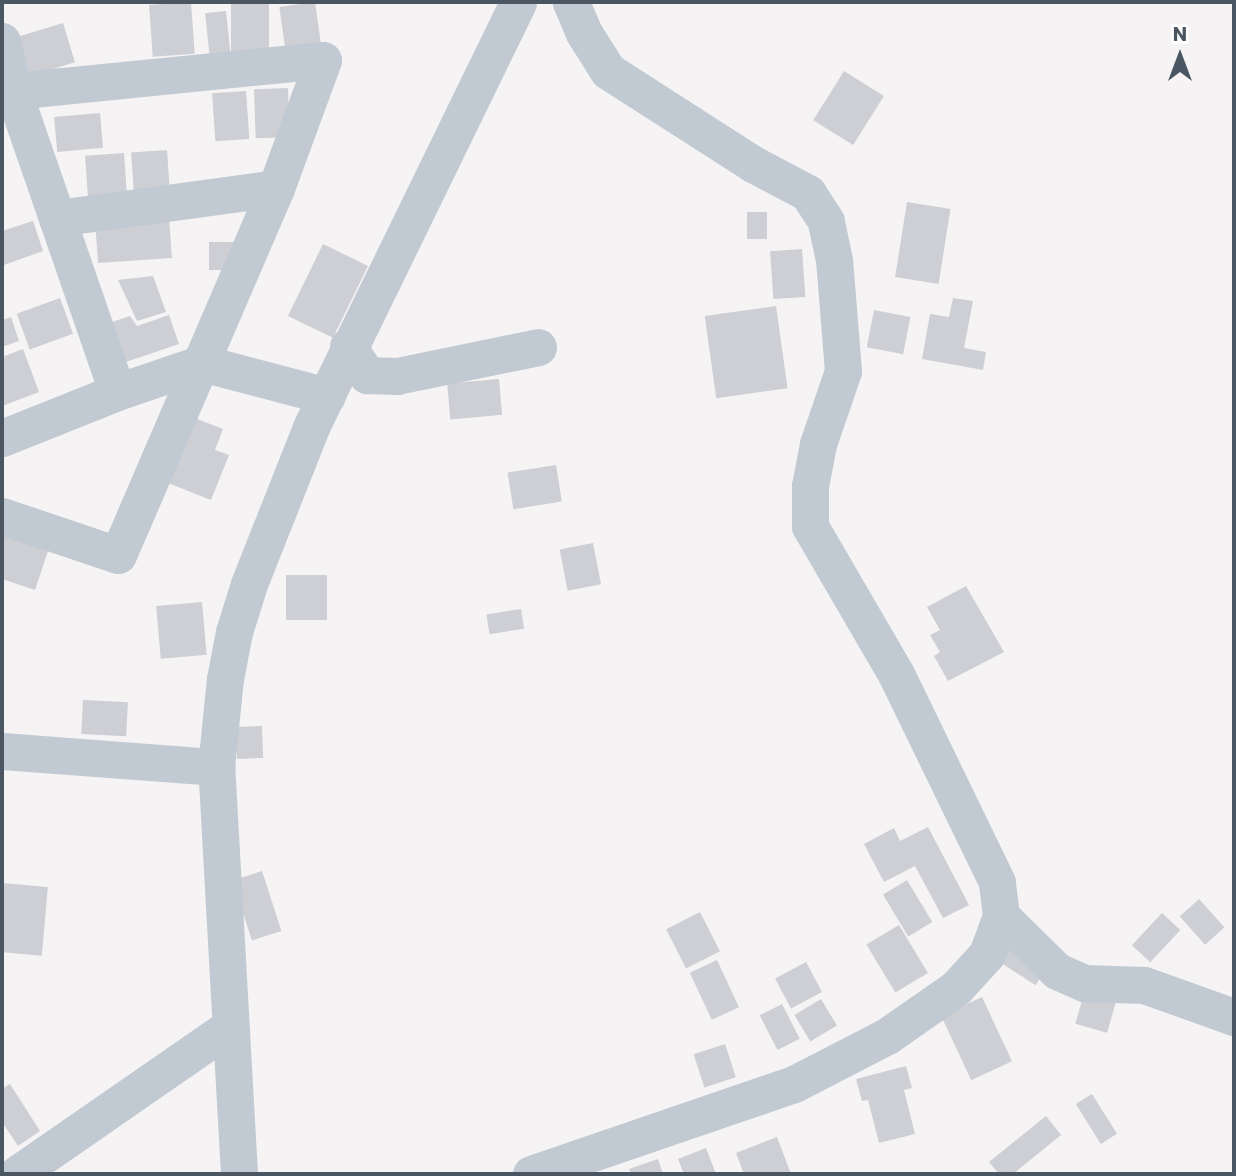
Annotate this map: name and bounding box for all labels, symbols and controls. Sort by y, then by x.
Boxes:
north arrow [1145,21,1215,91]
text: N [1173,21,1187,48]

